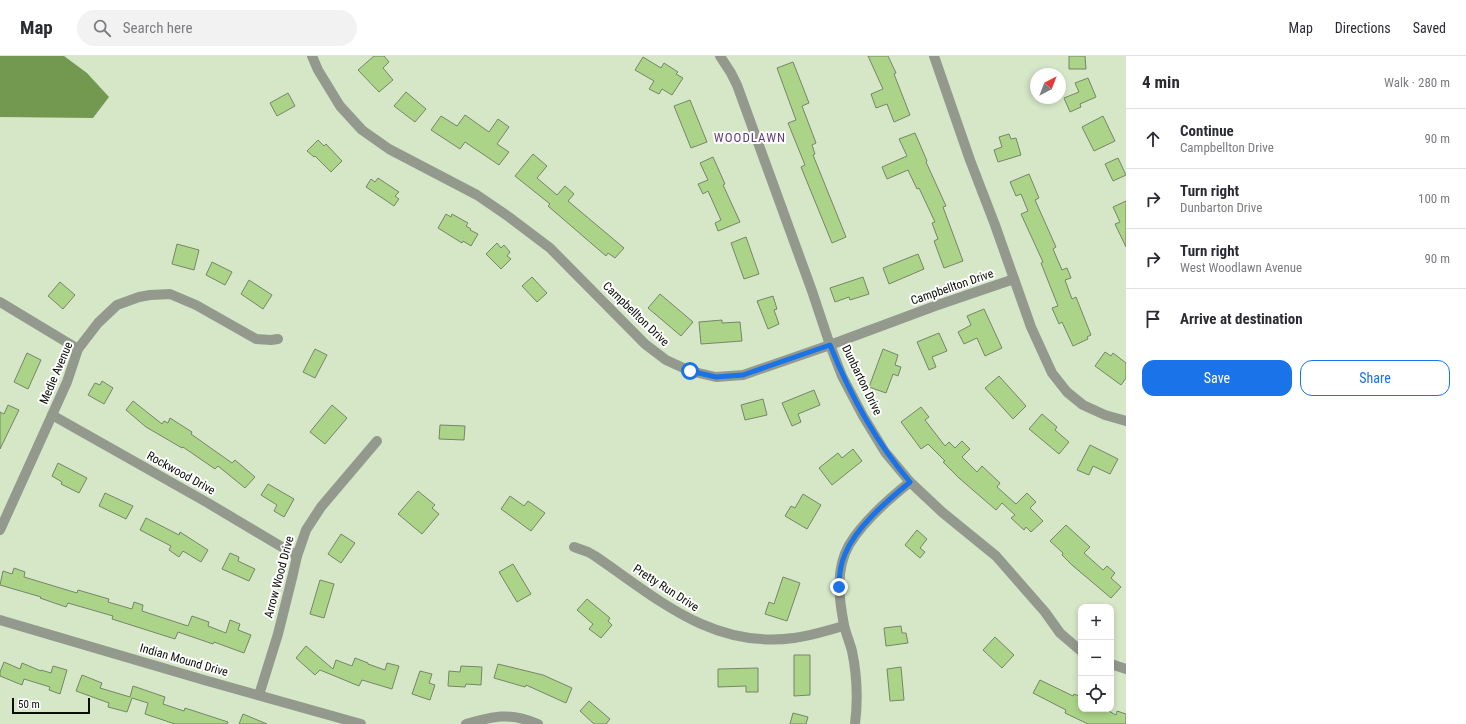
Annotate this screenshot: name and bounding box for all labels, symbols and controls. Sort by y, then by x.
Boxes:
search box [77,10,357,46]
text: Map [20,16,53,39]
icon: search [91,17,113,39]
text: Search here [123,19,193,37]
text: Map [1289,20,1313,36]
text: Directions [1335,20,1391,36]
text: Saved [1413,20,1446,36]
north arrow [1030,68,1066,104]
text: 4 min [1142,72,1180,92]
text: Walk · 280 m [1384,75,1450,90]
text: Continue [1180,122,1234,140]
icon: ahead [1142,128,1164,150]
district label: WOODLAWN [714,130,786,145]
text: 90 m [1424,131,1450,146]
text: Campbellton Drive [1180,140,1274,155]
text: Turn right [1180,182,1239,200]
icon: right [1142,188,1164,210]
text: 100 m [1418,191,1450,206]
text: Dunbarton Drive [1180,200,1262,215]
text: Turn right [1180,242,1239,260]
icon: right [1142,248,1164,270]
text: 90 m [1424,251,1450,266]
text: West Woodlawn Avenue [1180,260,1302,275]
street label: Campbellton Drive [909,266,996,308]
street label: Campbellton Drive [600,279,672,349]
icon: arrive [1142,308,1164,330]
text: Arrive at destination [1180,310,1303,328]
street label: Medie Avenue [37,339,76,406]
street label: Dunbarton Drive [839,343,885,418]
button: Save [1142,360,1292,396]
button: Share [1300,360,1450,396]
route start [681,362,699,380]
street label: Rockwood Drive [144,448,218,498]
street label: Arrow Wood Drive [261,534,297,620]
street label: Pretty Run Drive [631,562,702,615]
route end [830,578,848,596]
map controls [1078,604,1114,712]
button: + [1078,604,1114,640]
button: − [1078,640,1114,676]
street label: Indian Mound Drive [138,641,230,679]
button: locate [1078,676,1114,712]
scale bar [12,696,90,715]
text: 50 m [18,698,40,711]

